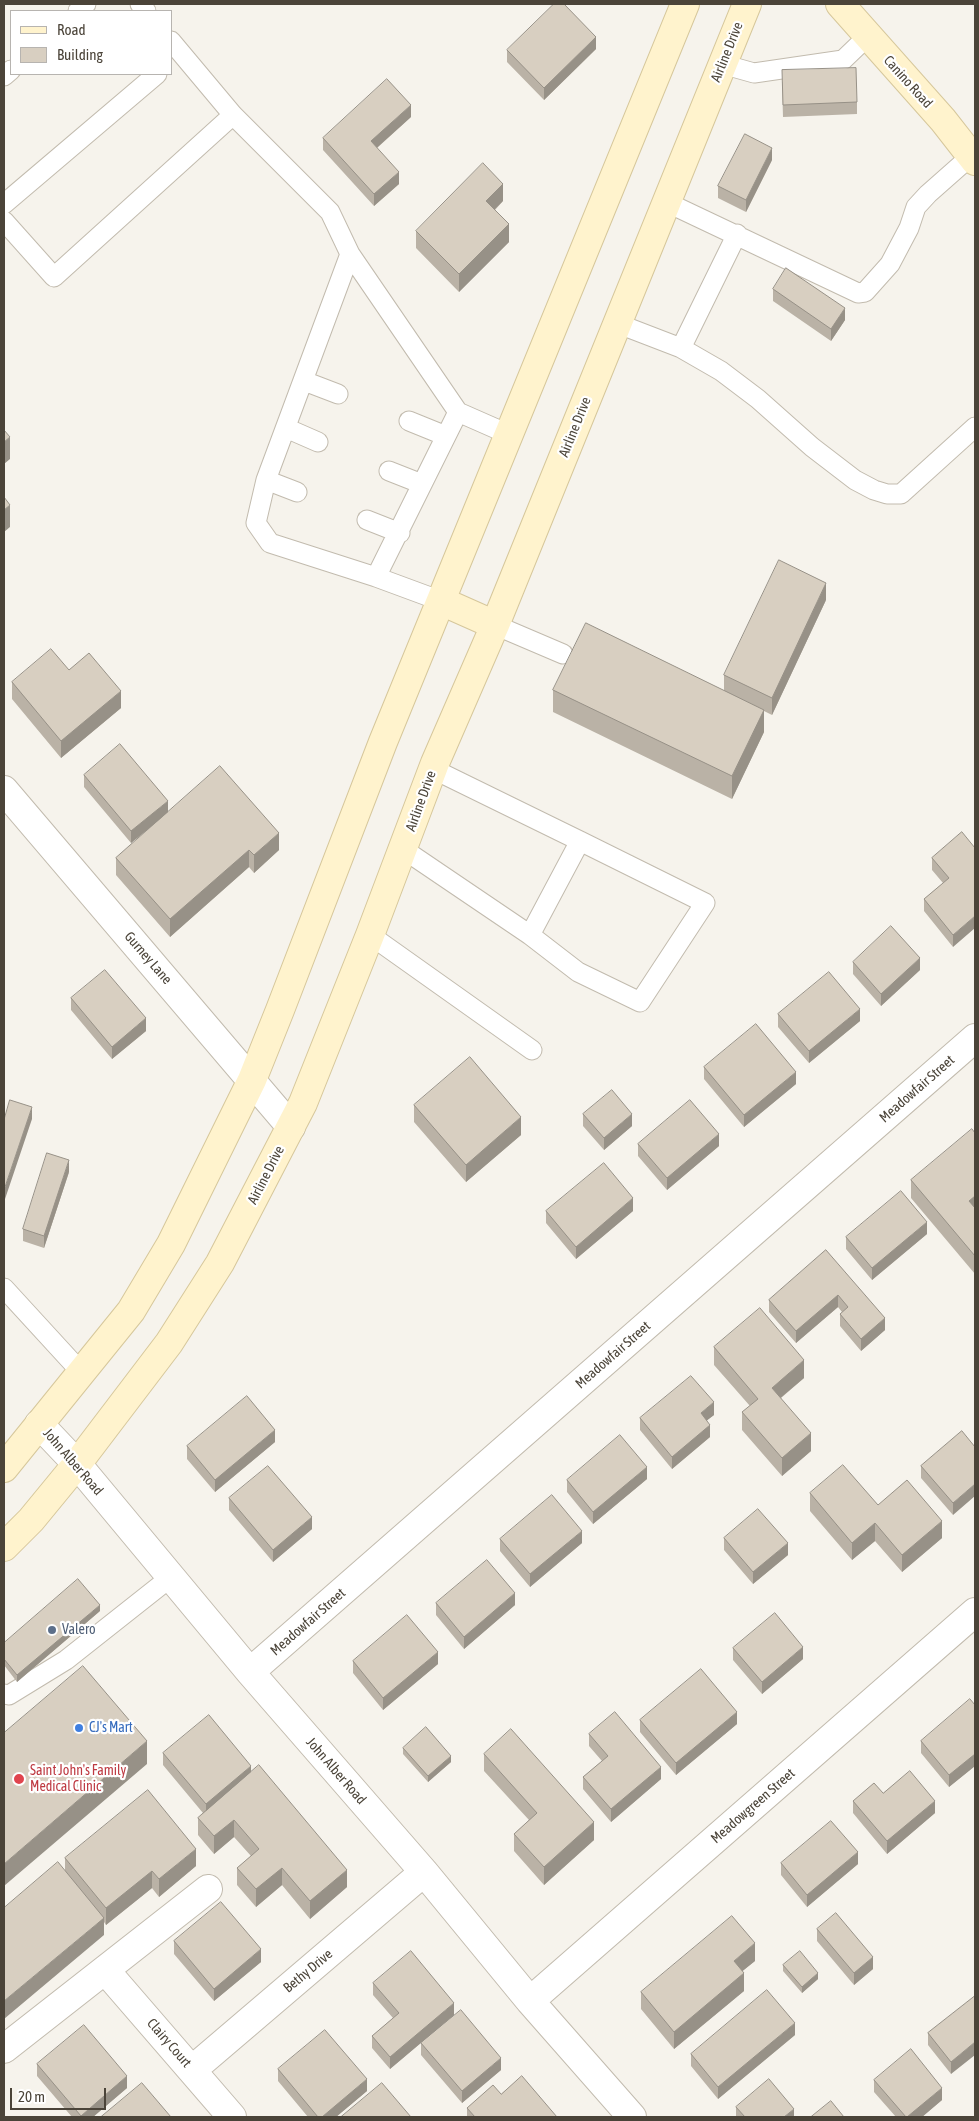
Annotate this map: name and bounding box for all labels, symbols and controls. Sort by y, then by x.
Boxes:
legend [10,10,172,75]
street label: Airline Drive [707,19,747,85]
text: Road [57,21,86,38]
text: Building [57,46,103,63]
street label: Canino Road [880,52,936,112]
street label: Airline Drive [555,394,595,460]
street label: Airline Drive [402,768,440,834]
street label: Gurney Lane [121,928,175,988]
street label: Meadowfair Street [876,1052,958,1126]
street label: Airline Drive [244,1143,288,1207]
street label: Meadowfair Street [572,1318,654,1392]
street label: John Alber Road [39,1425,107,1499]
street label: Meadowfair Street [267,1585,349,1659]
place label: Valero [62,1622,96,1638]
marker: Valero [46,1624,58,1636]
place label: CJ's Mart [89,1720,133,1736]
marker: CJ's Mart [73,1722,85,1734]
street label: John Alber Road [302,1734,370,1808]
place label: Saint John's Family Medical Clinic [30,1763,126,1795]
street label: Meadowgreen Street [708,1765,798,1847]
marker: Saint John's Family Medical Clinic [12,1772,26,1786]
street label: Bethy Drive [280,1946,336,1996]
street label: Clairy Court [143,2015,195,2071]
scale bar [12,2078,109,2110]
text: 20 m [18,2088,45,2105]

